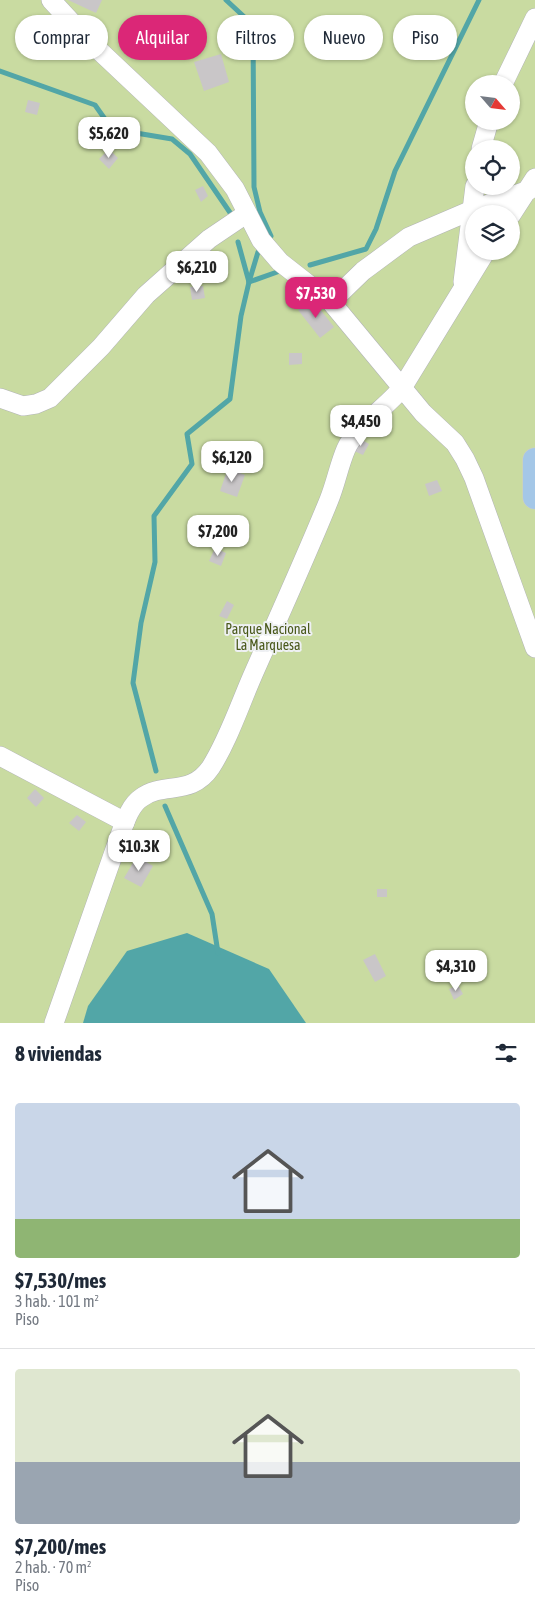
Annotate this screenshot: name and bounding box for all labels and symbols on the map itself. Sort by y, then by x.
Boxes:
north arrow [465,75,520,130]
pin: $5,620 [68,116,150,159]
pin: $6,210 [156,250,238,293]
pin: $7,530 [275,276,357,319]
pin: $4,450 [320,404,402,447]
pin: $6,120 [191,440,273,483]
pin: $7,200 [177,514,259,557]
park label: Parque Nacional La Marquesa [225,621,311,653]
pin: $10.3K [98,830,180,872]
pin: $4,310 [415,950,497,992]

